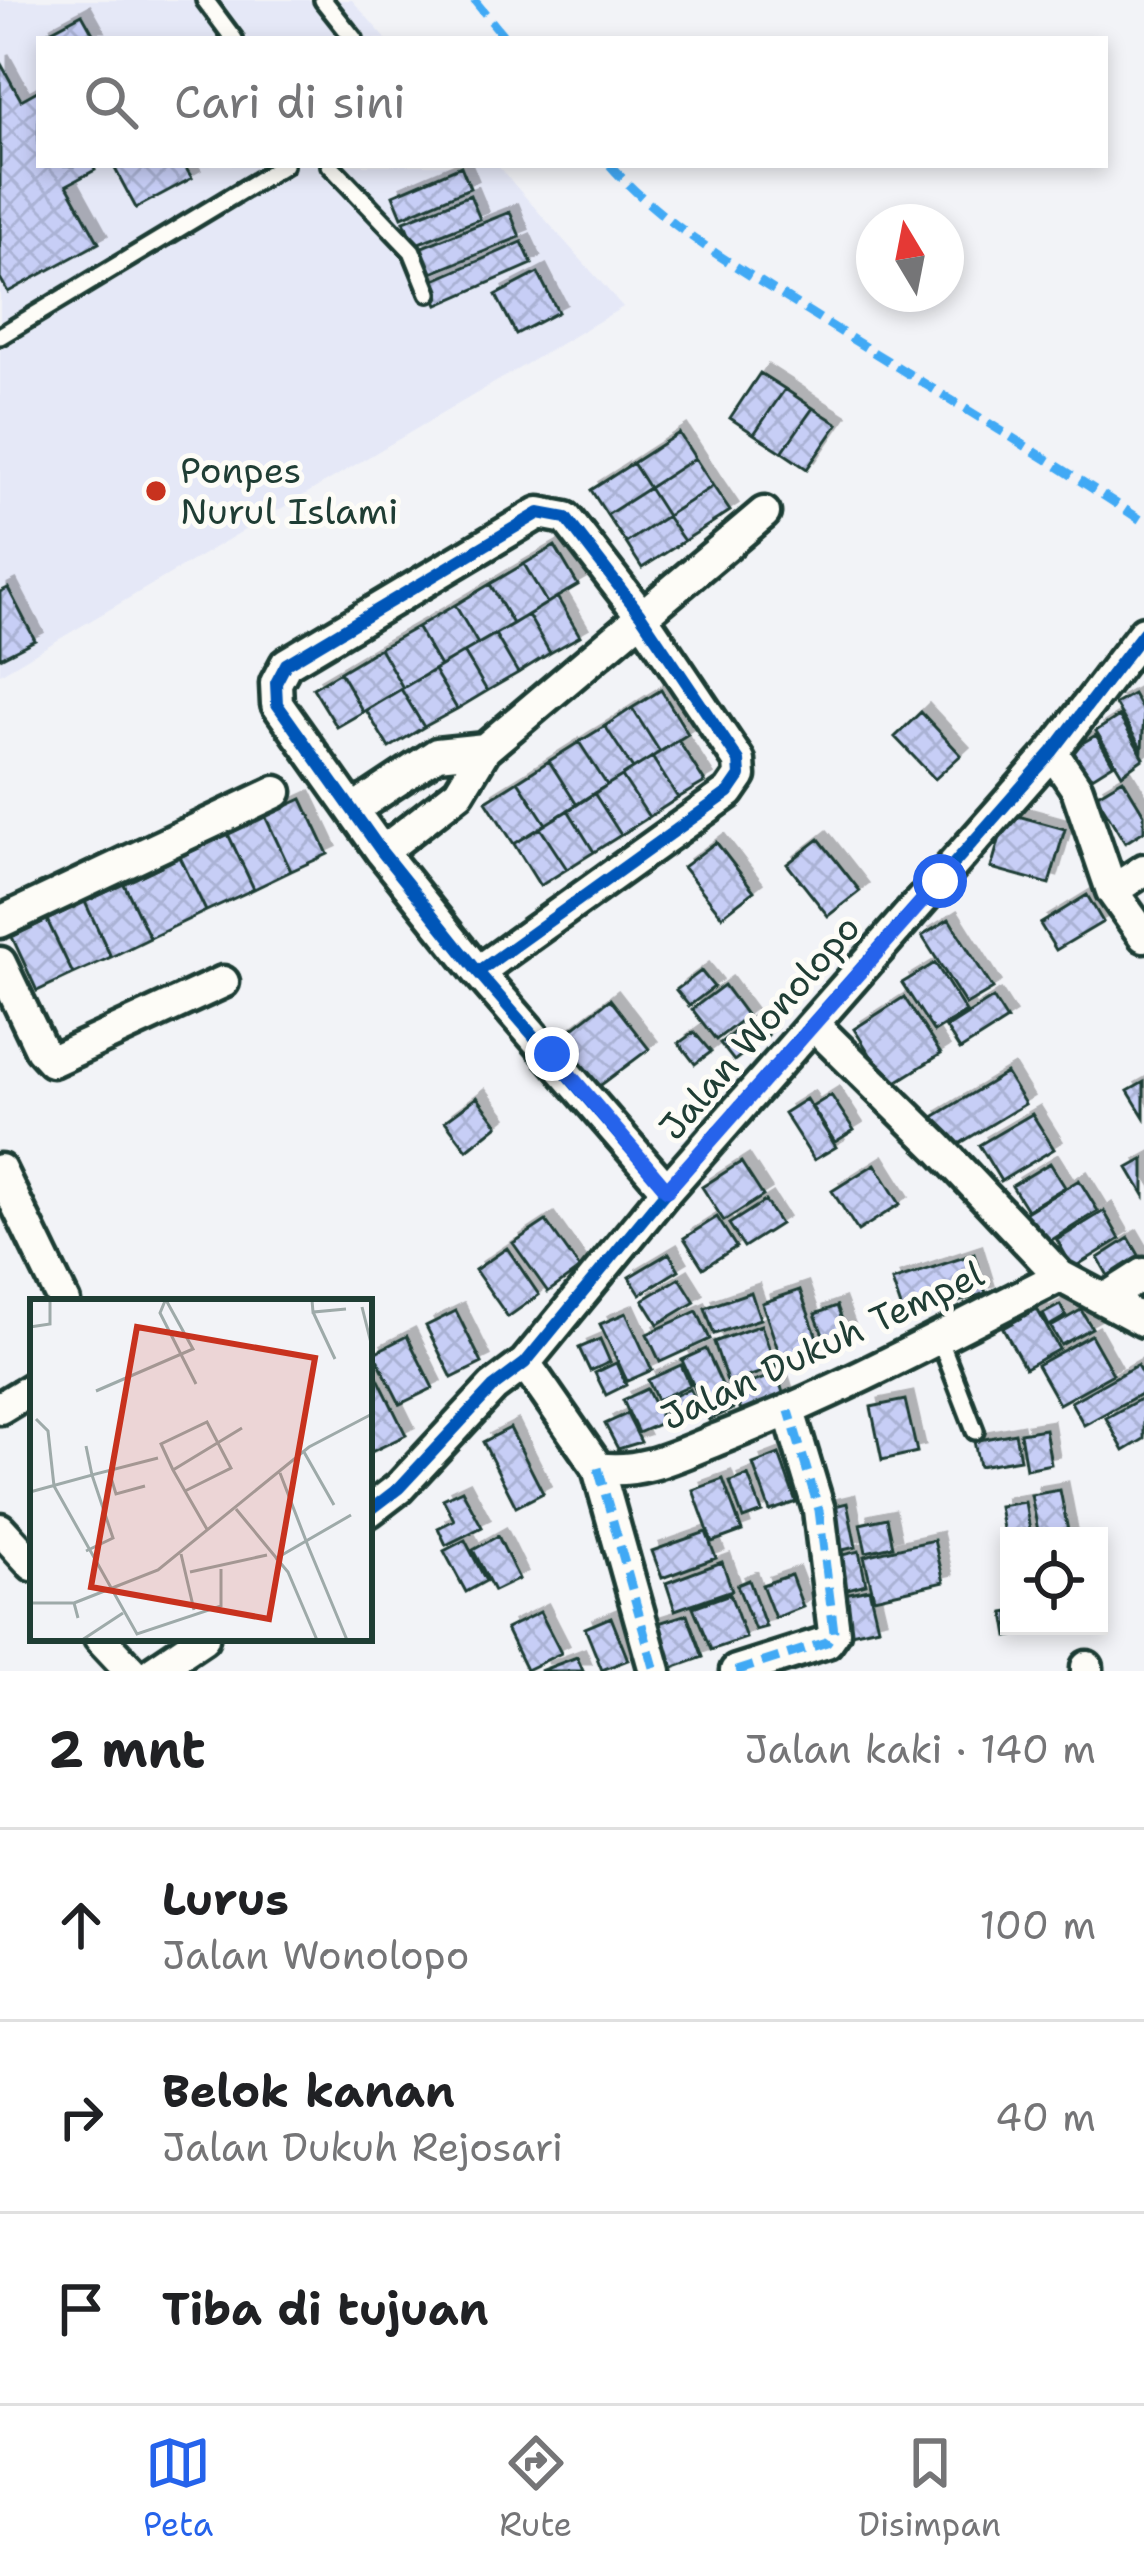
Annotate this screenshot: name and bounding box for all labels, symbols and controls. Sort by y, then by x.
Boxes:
search box [36,36,1108,168]
icon: search [78,69,144,135]
text: Cari di sini [174,72,406,132]
north arrow [856,204,964,312]
place label: Ponpes Nurul Islami [180,446,398,536]
marker: Ponpes Nurul Islami [143,478,169,504]
route start [913,854,967,908]
street label: Jalan Wonolopo [648,904,871,1150]
route end [525,1027,579,1081]
street label: Jalan Dukuh Tempel [653,1249,992,1442]
inset map [30,1299,372,1641]
map controls [1000,1527,1108,1635]
button: locate [1000,1527,1108,1635]
text: 2 mnt [48,1715,206,1783]
text: Jalan kaki · 140 m [745,1723,1096,1775]
text: Lurus [162,1869,289,1929]
icon: ahead [48,1892,114,1958]
text: 100 m [980,1899,1096,1951]
text: Jalan Wonolopo [162,1929,469,1981]
text: Belok kanan [162,2061,455,2121]
icon: right [48,2084,114,2150]
text: 40 m [995,2091,1096,2143]
text: Jalan Dukuh Rejosari [162,2121,563,2173]
icon: arrive [48,2276,114,2342]
text: Tiba di tujuan [162,2279,489,2339]
tab: Peta [143,2430,213,2547]
tab: Rute [499,2430,572,2547]
tab: Disimpan [858,2430,1001,2547]

